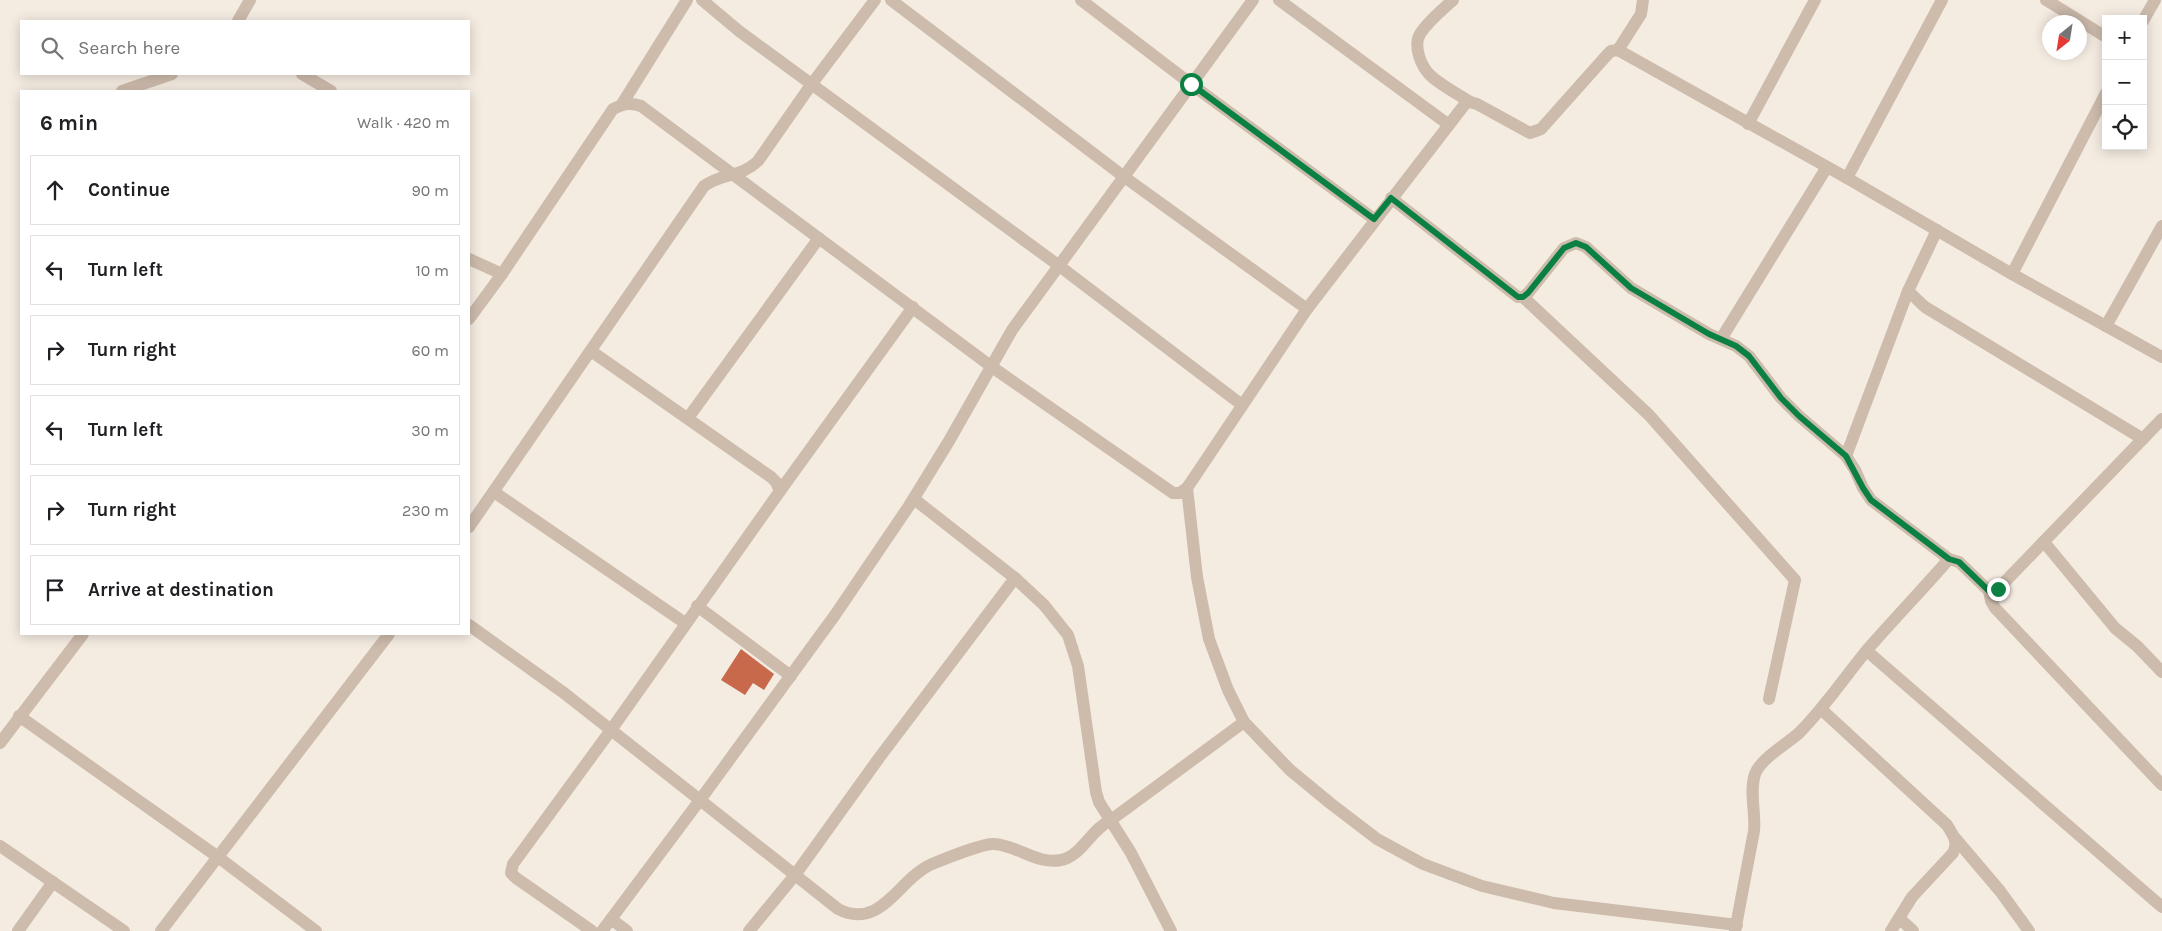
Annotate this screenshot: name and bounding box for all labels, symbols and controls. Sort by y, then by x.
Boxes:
north arrow [2042,15,2087,60]
map controls [2102,15,2147,150]
button: + [2102,15,2147,60]
search box [20,20,470,75]
icon: search [38,34,66,62]
text: Search here [78,37,180,59]
button: − [2102,60,2147,105]
route start [1180,73,1203,96]
button: locate [2102,105,2147,150]
text: 6 min [40,111,98,135]
text: Walk · 420 m [357,113,450,132]
icon: ahead [41,176,69,204]
text: Continue [88,179,170,201]
text: 90 m [411,181,449,200]
icon: left [41,256,69,284]
text: Turn left [88,259,163,281]
text: 10 m [415,261,449,280]
icon: right [41,336,69,364]
text: Turn right [88,339,177,361]
text: 60 m [412,341,449,360]
icon: left [41,416,69,444]
text: Turn left [88,419,163,441]
text: 30 m [411,421,449,440]
icon: right [41,496,69,524]
text: Turn right [88,499,177,521]
text: 230 m [402,501,449,520]
icon: arrive [41,576,69,604]
route end [1987,578,2010,601]
text: Arrive at destination [88,579,274,601]

